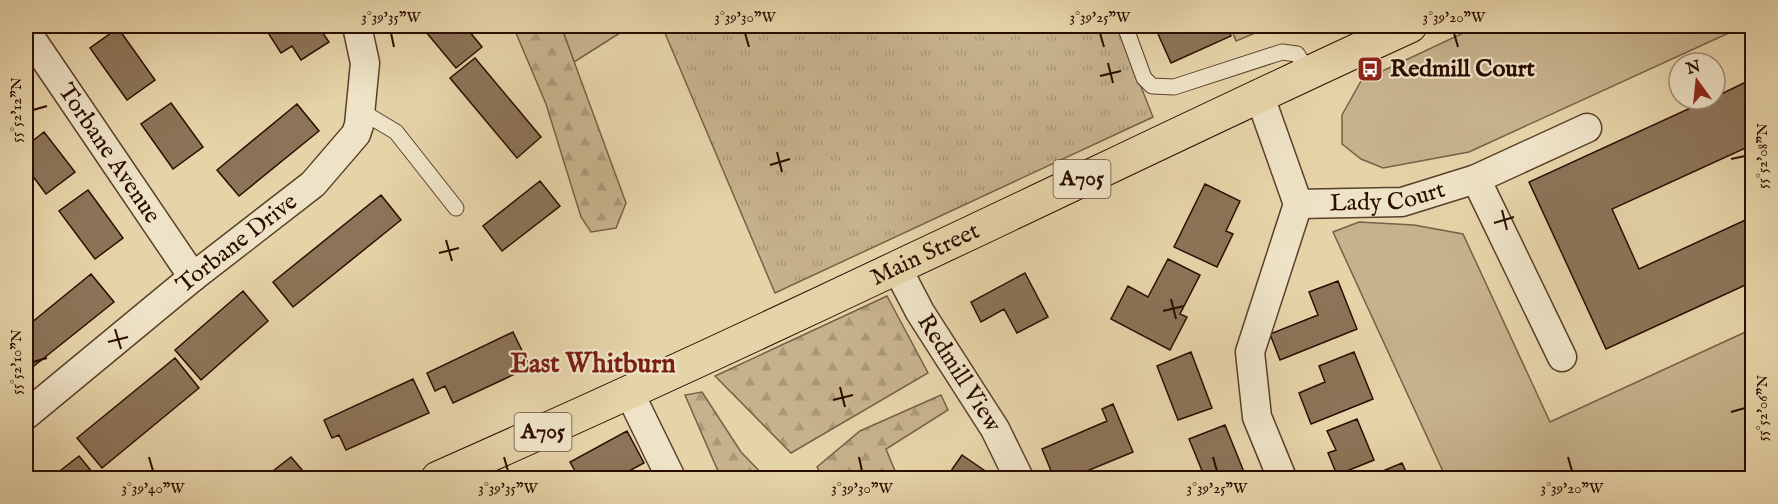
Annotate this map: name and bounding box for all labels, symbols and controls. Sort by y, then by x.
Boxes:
text: 3°39'35"W [361,8,421,27]
text: 3°39'30"W [714,8,776,27]
text: 3°39'25"W [1070,8,1131,27]
text: 3°39'20"W [1423,8,1486,27]
north arrow [1667,51,1727,111]
bus stop icon: Redmill Court [1355,54,1385,84]
place label: Redmill Court [1390,54,1536,85]
text: N [1683,57,1703,80]
text: 55°52'12"N [7,77,26,143]
street label: Torbane Avenue [51,77,168,229]
text: 55°52'08"N [1753,123,1772,189]
road number: A705 [1054,160,1110,198]
street label: Lady Court [1329,174,1449,219]
street label: Torbane Drive [170,186,304,300]
street label: Main Street [866,215,985,293]
street label: Redmill View [910,308,1009,439]
text: 55°52'10"N [7,329,26,395]
district label: East Whitburn [510,348,676,382]
text: 55°52'06"N [1753,375,1772,441]
road number: A705 [514,413,572,451]
text: 3°39'40"W [121,479,185,498]
text: 3°39'35"W [478,479,538,498]
text: 3°39'30"W [831,479,893,498]
text: 3°39'25"W [1187,479,1248,498]
text: 3°39'20"W [1541,479,1604,498]

